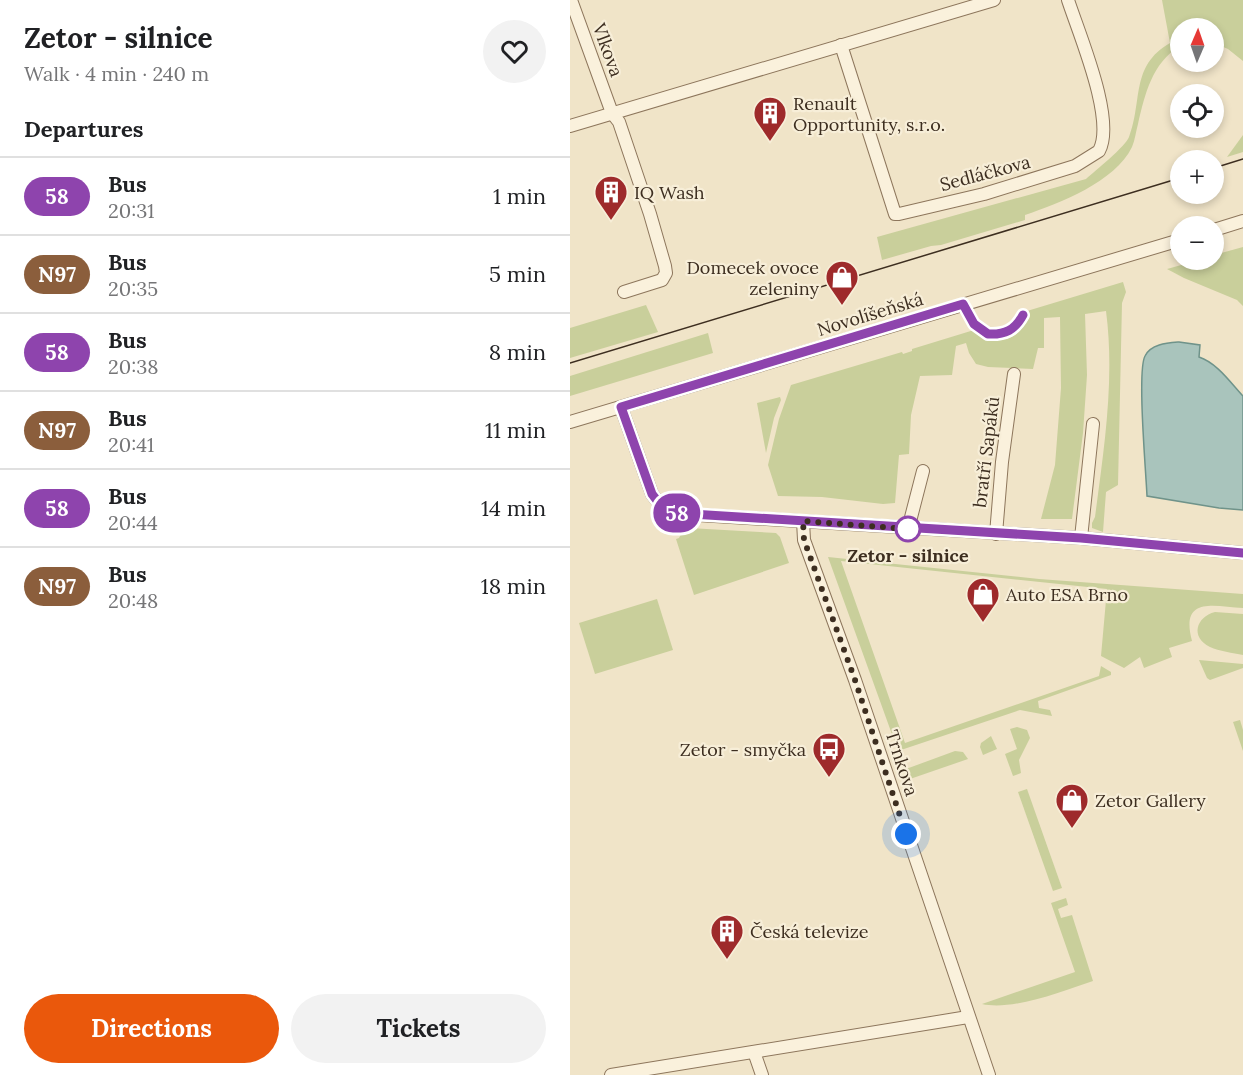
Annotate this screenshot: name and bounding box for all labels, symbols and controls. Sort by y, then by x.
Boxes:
north arrow [1170,18,1224,72]
map controls [1170,18,1224,270]
street label: Vlkova [587,19,628,80]
text: Zetor - silnice [24,20,213,56]
button: heart [483,20,546,83]
text: Walk · 4 min · 240 m [24,61,209,86]
button: locate [1170,84,1224,138]
place label: Renault Opportunity, s.r.o. [793,92,945,136]
building icon: Renault Opportunity, s.r.o. [752,95,788,142]
text: Departures [24,115,143,143]
street label: Sedláčkova [937,150,1033,196]
button: + [1170,150,1224,204]
text: Bus [108,170,147,198]
building icon: IQ Wash [593,174,629,221]
place label: IQ Wash [634,181,705,204]
text: 1 min [493,182,546,210]
text: 58 [45,183,69,210]
text: 20:31 [108,198,155,223]
button: − [1170,216,1224,270]
text: Bus [108,248,147,276]
place label: Domecek ovoce zeleniny [686,256,819,300]
shop icon: Domecek ovoce zeleniny [824,259,860,306]
text: 5 min [489,260,546,288]
text: N97 [38,261,76,288]
text: 20:35 [108,276,158,301]
street label: Novolíšeňská [814,287,926,341]
text: Bus [108,326,147,354]
text: 8 min [489,338,546,366]
text: 58 [45,339,69,366]
text: 20:38 [108,354,159,379]
street label: bratří Sapáků [968,395,1004,509]
text: Bus [108,404,147,432]
text: 11 min [485,416,546,444]
text: N97 [38,417,76,444]
text: 20:41 [108,432,154,457]
text: Bus [108,482,147,510]
text: 14 min [481,494,546,522]
line badge: 58 [650,494,704,532]
text: 58 [45,495,69,522]
text: 58 [665,500,689,527]
text: 20:44 [108,510,158,535]
marker: Zetor - silnice [895,516,921,542]
place label: Zetor - silnice [847,544,969,567]
text: Bus [108,560,147,588]
text: 18 min [481,572,546,600]
text: N97 [38,573,76,600]
shop icon: Auto ESA Brno [965,576,1001,623]
place label: Auto ESA Brno [1005,583,1128,606]
text: 20:48 [108,588,158,613]
street label: Trnkova [881,727,923,799]
bus stop icon: Zetor - smyčka [811,731,847,778]
place label: Zetor - smyčka [680,738,806,761]
shop icon: Zetor Gallery [1054,782,1090,829]
place label: Zetor Gallery [1095,789,1206,812]
your location [891,819,921,849]
building icon: Česká televize [709,913,745,960]
place label: Česká televize [750,920,869,943]
button: Directions [24,994,279,1063]
button: Tickets [291,994,546,1063]

